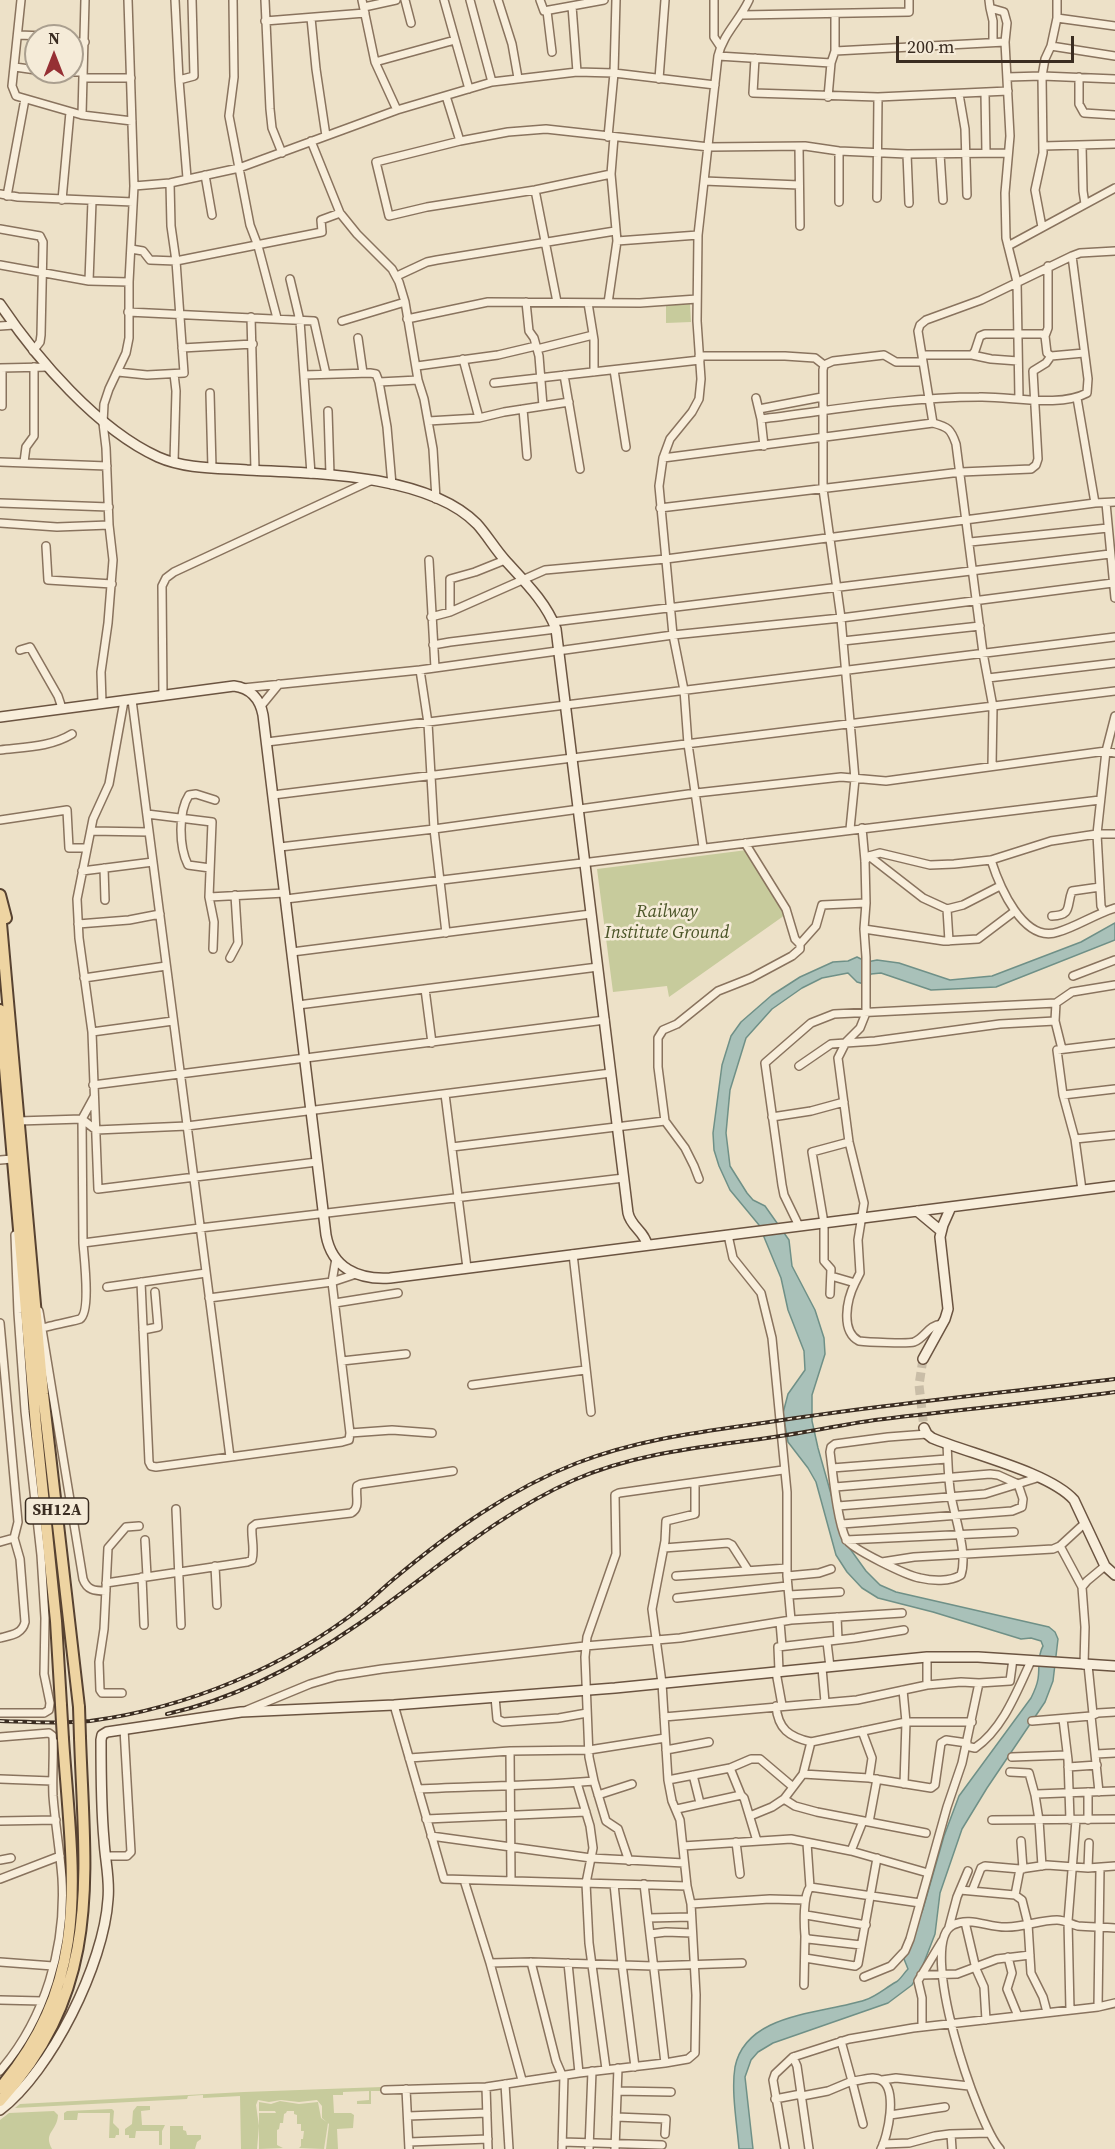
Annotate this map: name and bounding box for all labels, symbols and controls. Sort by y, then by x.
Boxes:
north arrow [24,24,84,84]
scale bar [899,24,1078,62]
text: N [48,27,60,49]
text: 200 m [907,34,954,59]
park label: Railway Institute Ground [605,901,729,944]
road number: SH12A [26,1498,88,1524]

